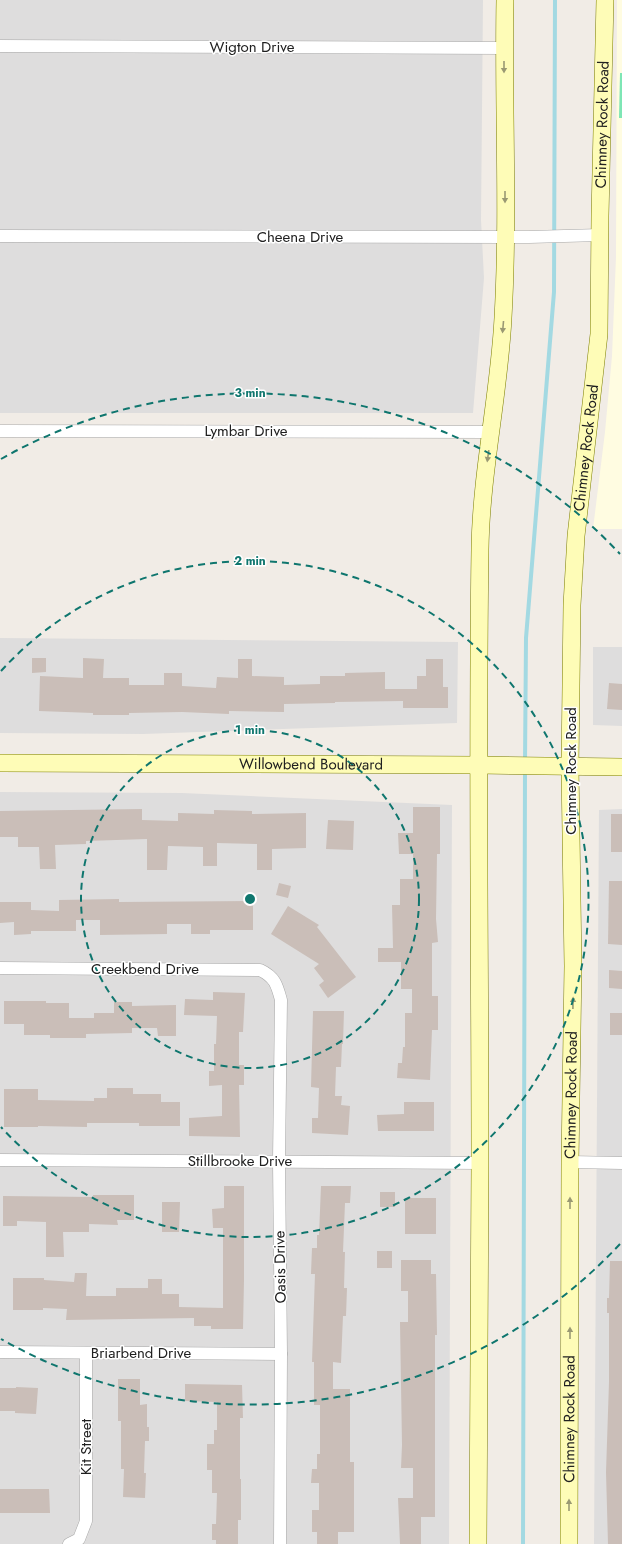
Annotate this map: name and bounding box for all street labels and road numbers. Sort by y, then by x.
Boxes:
street label: Wigton Drive [210,36,295,58]
street label: Chimney Rock Road [590,60,615,189]
street label: Cheena Drive [257,226,344,248]
street label: Chimney Rock Road [568,383,604,512]
street label: Lymbar Drive [204,420,288,442]
street label: Chimney Rock Road [560,707,582,835]
street label: Willowbend Boulevard [239,753,383,776]
street label: Creekbend Drive [91,958,199,980]
street label: Chimney Rock Road [559,1031,583,1159]
street label: Stillbrooke Drive [188,1150,292,1172]
street label: Oasis Drive [268,1230,292,1304]
street label: Briarbend Drive [91,1342,191,1364]
street label: Chimney Rock Road [558,1355,580,1483]
street label: Kit Street [75,1418,97,1475]

